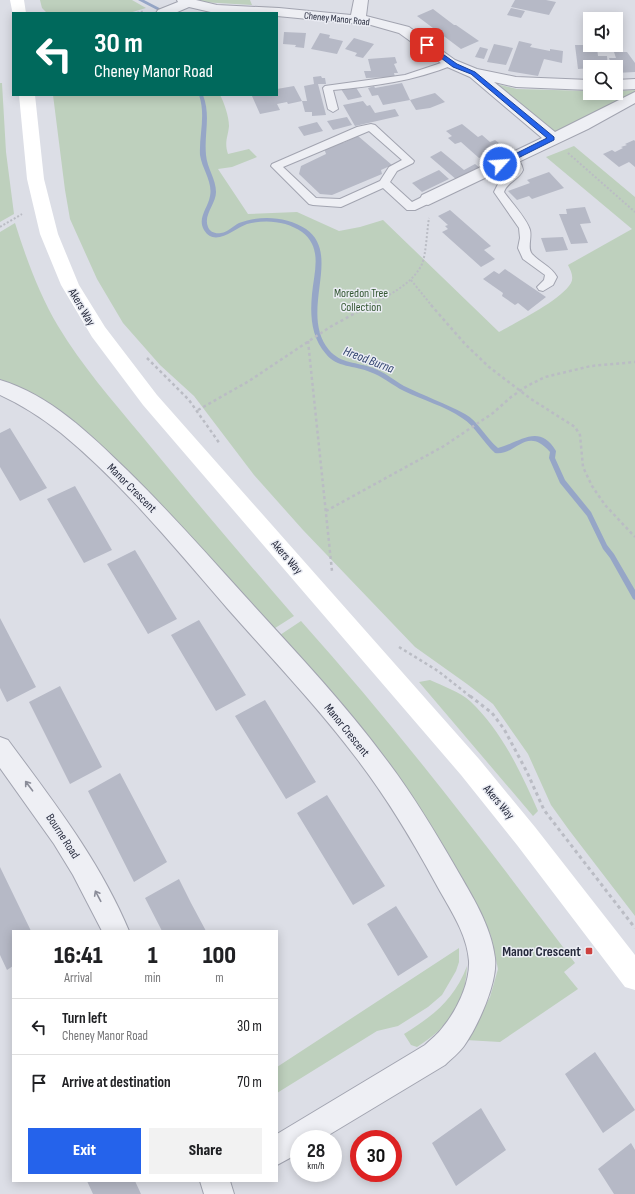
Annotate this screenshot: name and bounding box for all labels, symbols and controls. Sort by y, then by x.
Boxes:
street label: Cheney Manor Road [303,10,370,28]
map controls [583,12,623,100]
button: sound [583,12,623,52]
text: 30 m [94,27,143,60]
icon: left [28,28,80,80]
pin [410,28,444,62]
icon: arrive [416,34,438,56]
button: search [583,60,623,100]
text: Cheney Manor Road [94,61,213,82]
position arrow [479,143,521,185]
street label: Akers Way [64,285,98,329]
park label: Moredon Tree Collection [334,286,388,315]
water label: Hreod Burna [341,343,397,377]
street label: Manor Crescent [104,460,160,516]
street label: Akers Way [267,536,306,578]
street label: Manor Crescent [321,701,373,760]
one-way arrow [25,781,33,792]
street label: Akers Way [479,781,518,823]
street label: Bourne Road [43,811,83,862]
one-way arrow [94,890,101,902]
text: 16:41 [54,941,103,970]
text: 1 [148,941,158,970]
text: 100 [203,941,236,970]
place label: Manor Crescent [502,943,581,960]
marker: Manor Crescent [584,946,594,956]
text: Arrival [64,970,92,986]
text: min [145,970,161,986]
text: m [215,970,224,986]
text: Turn left [62,1009,107,1028]
icon: left [28,1016,50,1038]
text: 30 m [237,1017,262,1036]
text: Cheney Manor Road [62,1028,148,1044]
icon: arrive [28,1072,50,1094]
text: Arrive at destination [62,1073,171,1092]
text: 70 m [237,1073,262,1092]
button: Exit [28,1128,141,1174]
button: Share [149,1128,262,1174]
speed limit sign: 30 [350,1130,402,1182]
text: 28 [307,1139,325,1163]
text: km/h [307,1160,325,1172]

